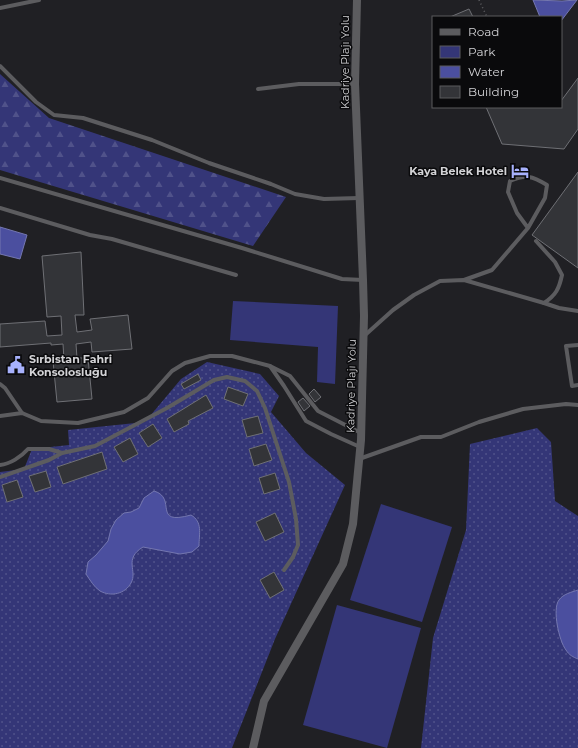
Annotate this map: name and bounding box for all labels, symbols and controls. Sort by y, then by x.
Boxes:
street label: Kadriye Plajı Yolu [338,15,352,109]
legend [432,16,562,108]
text: Road [468,24,499,39]
text: Park [468,44,496,59]
text: Water [468,64,505,79]
text: Building [468,84,519,99]
hotel icon: Kaya Belek Hotel [510,161,530,181]
place label: Kaya Belek Hotel [409,164,507,178]
street label: Kadriye Plajı Yolu [343,339,359,433]
place label: Sırbistan Fahri Konsolosluğu [29,352,112,379]
public building icon: Sırbistan Fahri Konsolosluğu [6,355,26,375]

